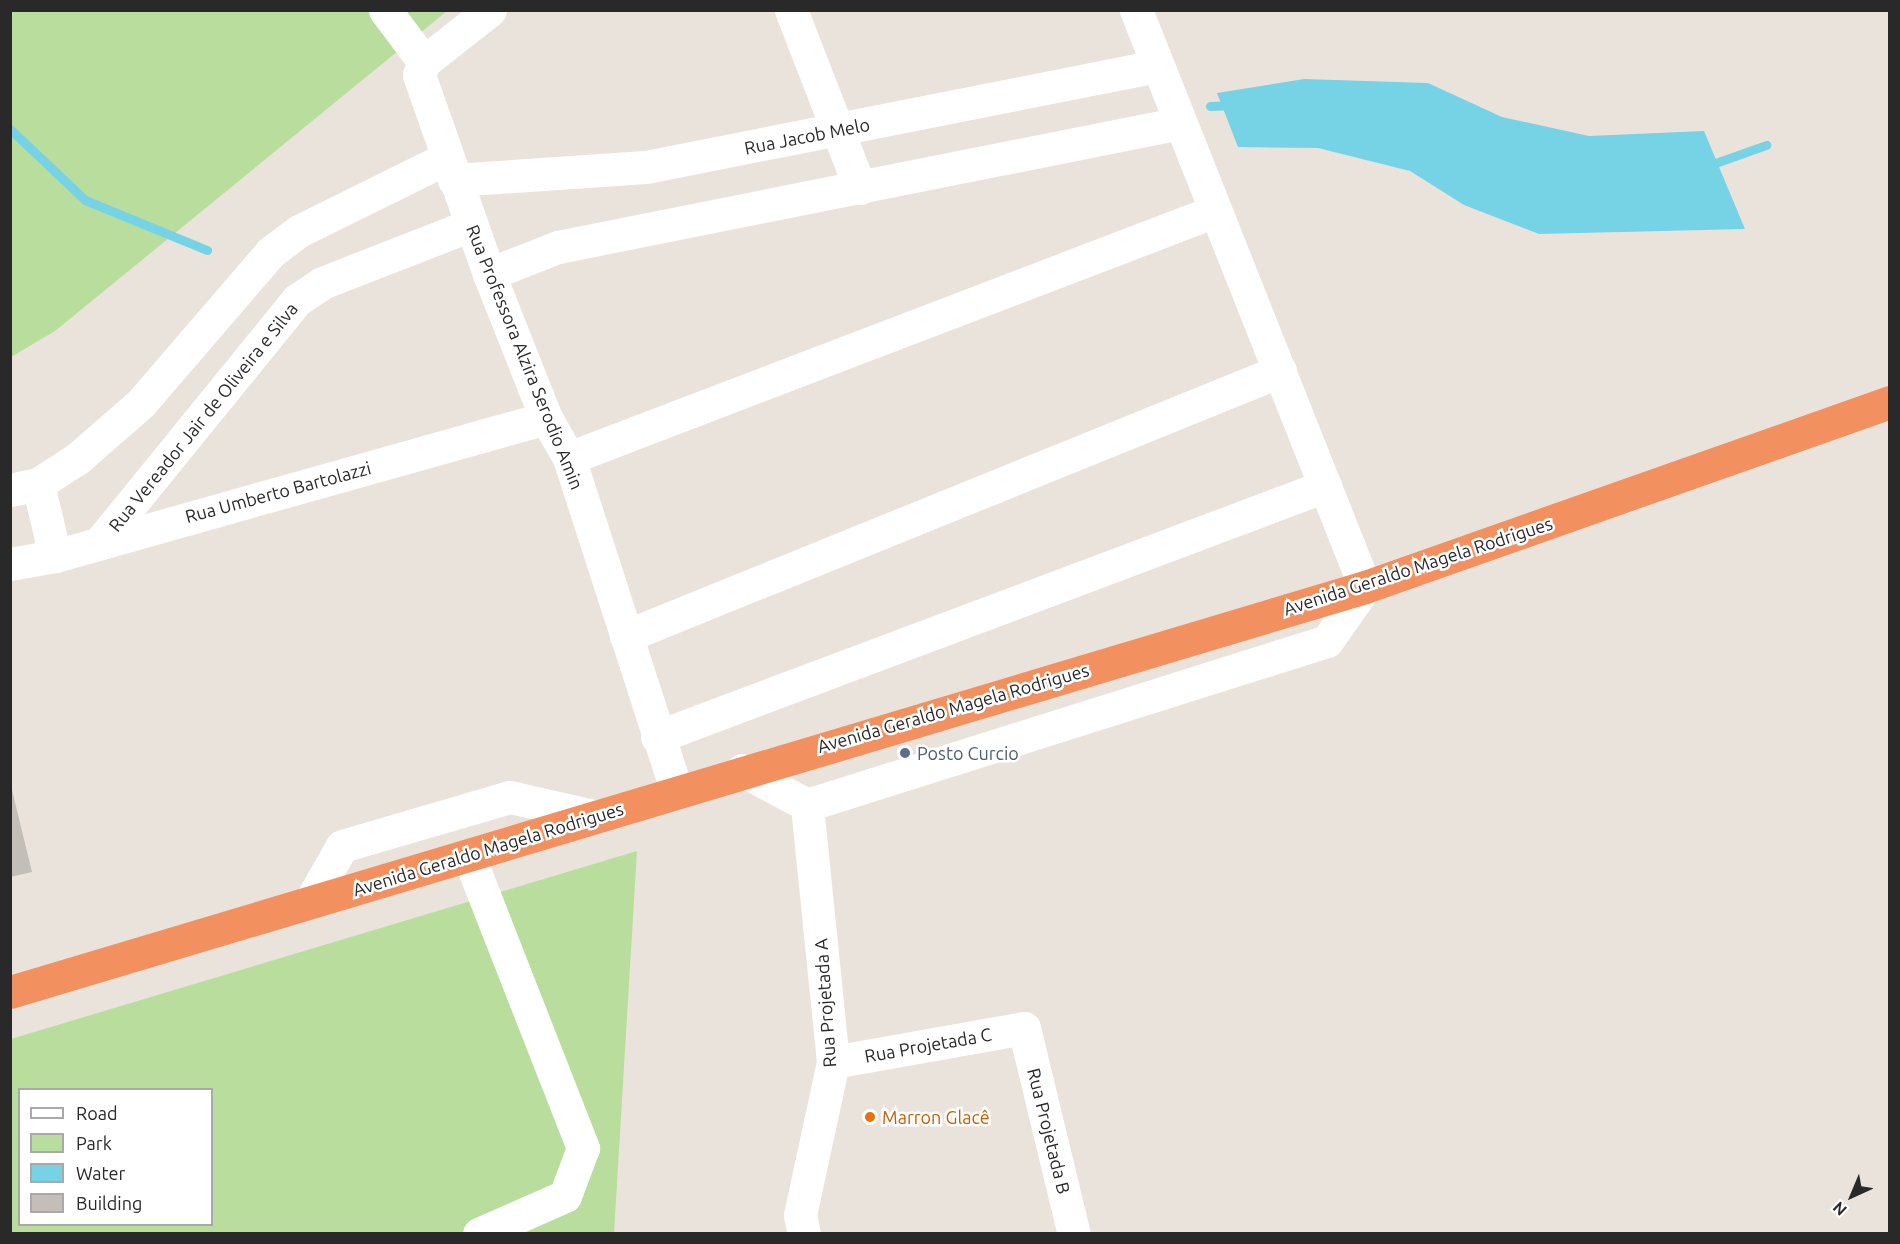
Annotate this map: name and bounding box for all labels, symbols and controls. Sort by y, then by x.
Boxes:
street label: Rua Jacob Melo [742,113,872,159]
street label: Rua Professora Alzira Serodio Amin [462,222,588,492]
street label: Rua Vereador Jair de Oliveira e Silva [104,298,302,536]
street label: Rua Umberto Bartolazzi [183,457,373,527]
street label: Avenida Geraldo Magela Rodrigues [1281,512,1555,620]
street label: Avenida Geraldo Magela Rodrigues [815,659,1091,757]
place label: Posto Curcio [917,742,1019,764]
marker: Posto Curcio [898,746,912,760]
street label: Avenida Geraldo Magela Rodrigues [350,797,626,901]
street label: Rua Projetada A [810,938,840,1068]
street label: Rua Projetada C [863,1023,993,1067]
street label: Rua Projetada B [1023,1066,1075,1196]
legend [18,1088,213,1226]
text: Road [76,1103,118,1123]
place label: Marron Glacê [882,1106,990,1128]
marker: Marron Glacê [863,1110,877,1124]
text: Park [76,1133,112,1153]
text: Water [76,1163,125,1183]
north arrow [1822,1166,1882,1226]
text: Building [76,1193,142,1213]
text: N [1829,1198,1850,1220]

